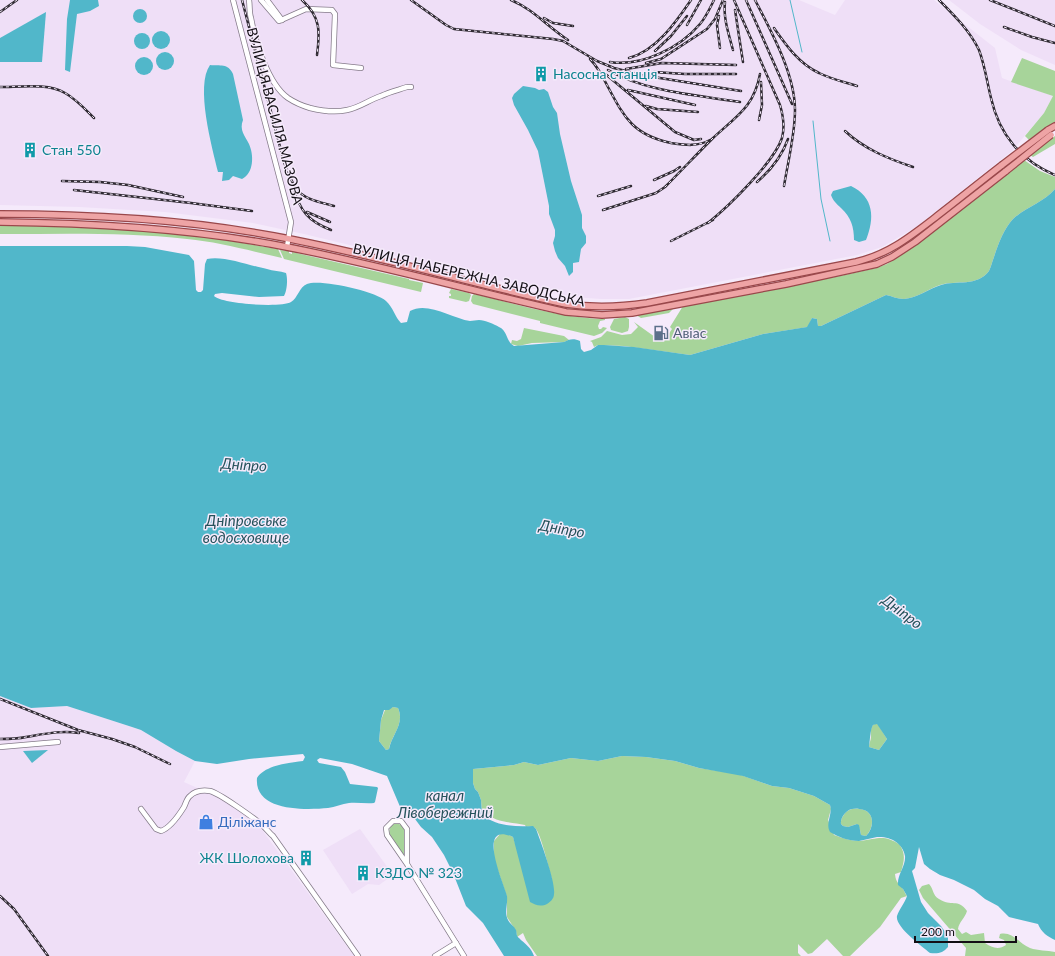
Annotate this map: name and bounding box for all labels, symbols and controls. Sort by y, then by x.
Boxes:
street label: ВУЛИЦЯ ВАСИЛЯ МАЗОВА [244,25,307,207]
building icon: Насосна станція [532,65,550,83]
place label: Насосна станція [553,65,657,82]
building icon: Стан 550 [21,141,39,159]
place label: Стан 550 [42,141,101,158]
street label: ВУЛИЦЯ НАБЕРЕЖНА ЗАВОДСЬКА [351,239,587,310]
fuel station icon: Авіас [652,324,670,342]
place label: Авіас [673,324,707,341]
water label: Дніпро [220,453,268,475]
water label: Дніпровське водосховище [203,511,289,546]
water label: Дніпро [537,515,587,541]
water label: Дніпро [878,590,926,632]
water label: канал Лівобережний [396,786,493,821]
shop icon: Діліжанс [197,813,215,831]
place label: Діліжанс [218,813,277,830]
place label: ЖК Шолохова [200,849,294,866]
building icon: ЖК Шолохова [297,849,315,867]
building icon: КЗДО № 323 [354,864,372,882]
place label: КЗДО № 323 [375,864,462,881]
scale bar [915,918,1016,944]
text: 200 m [921,924,955,939]

